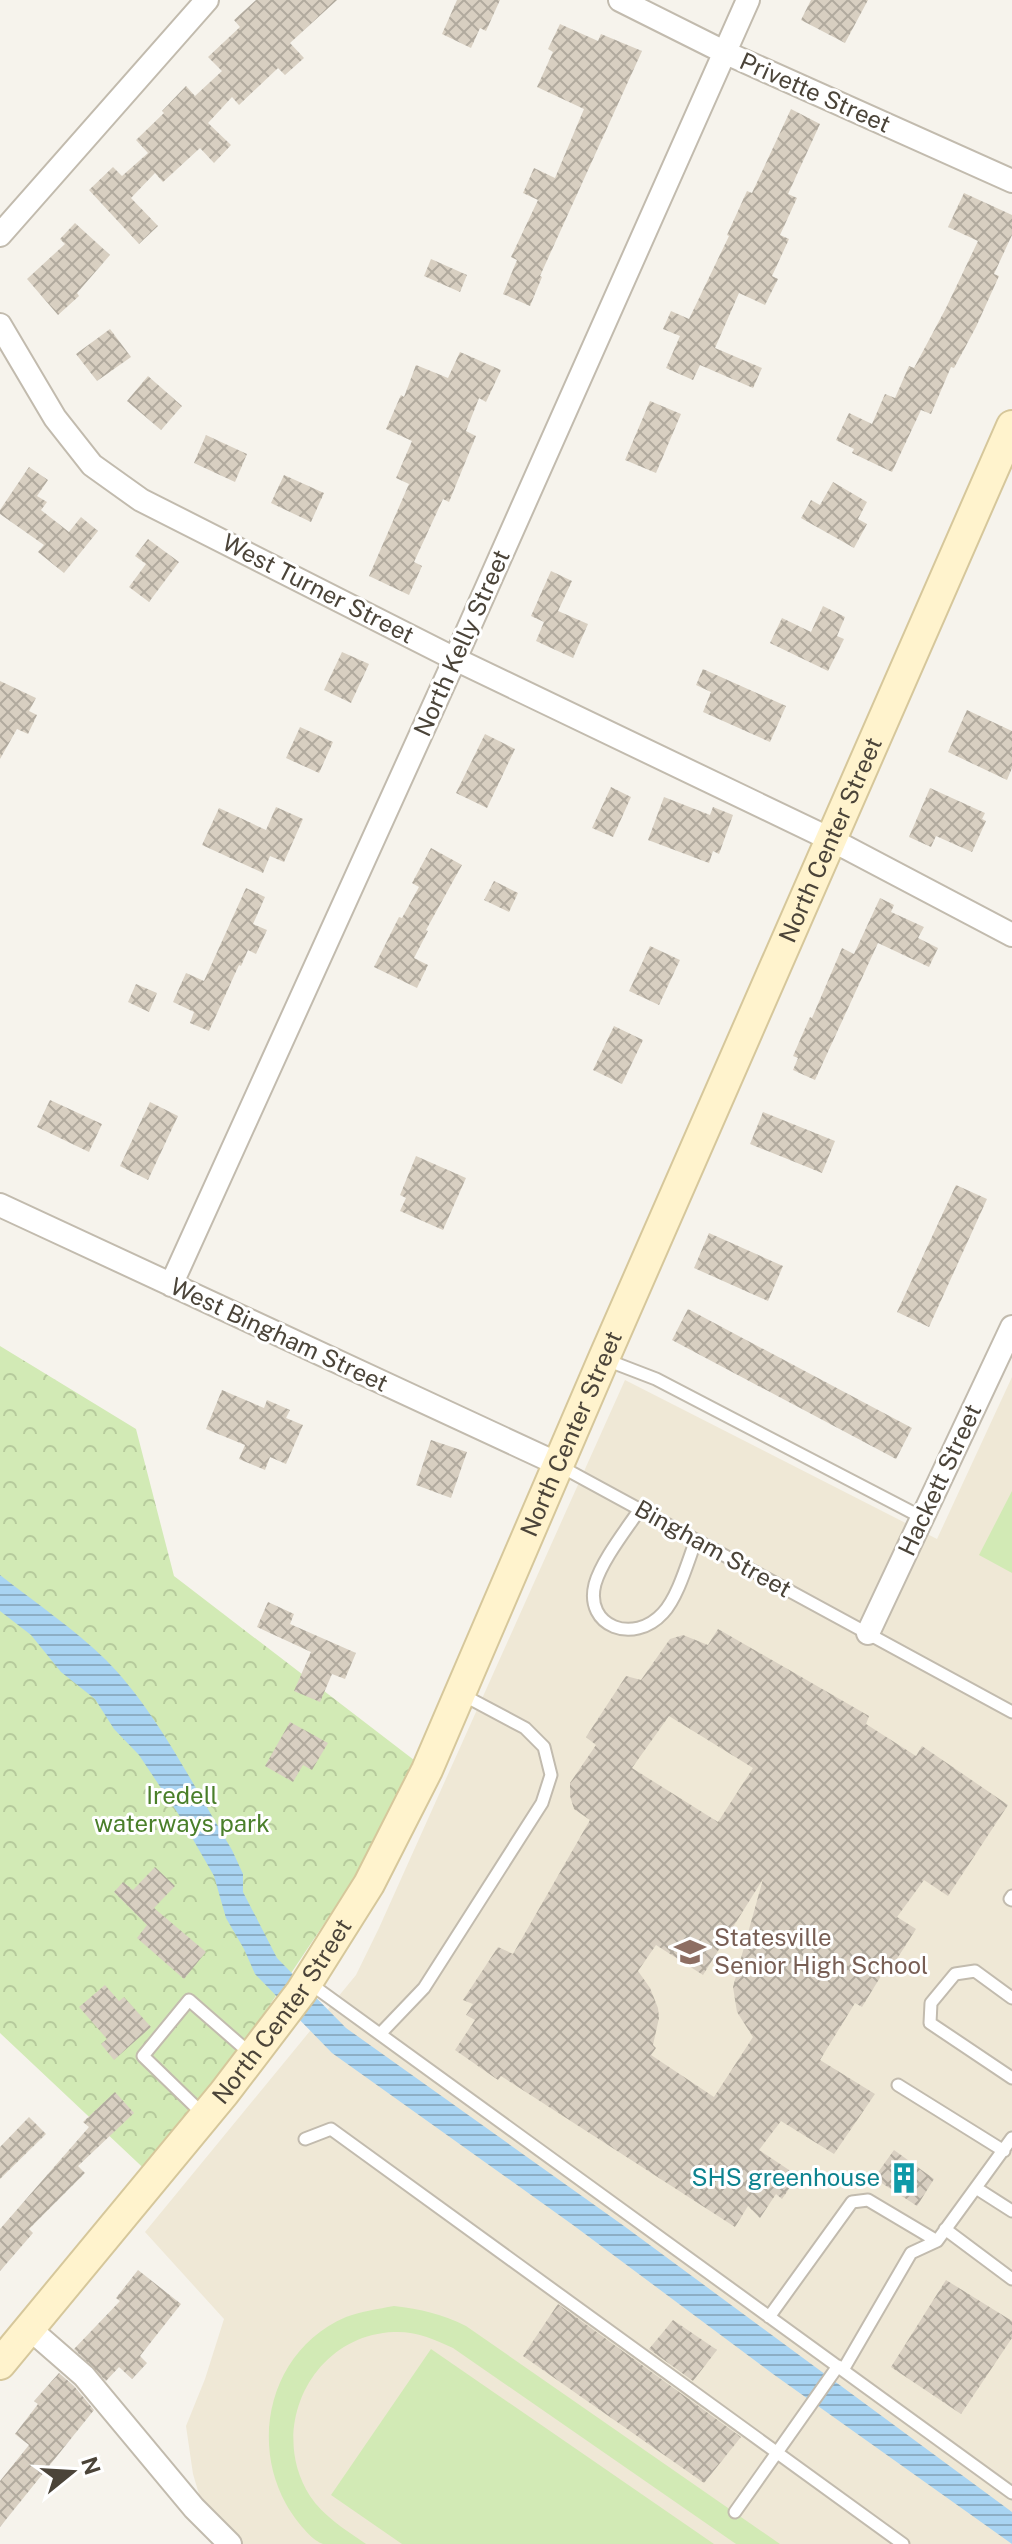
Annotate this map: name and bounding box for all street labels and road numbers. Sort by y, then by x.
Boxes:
street label: Privette Street [736,46,895,138]
street label: West Turner Street [218,528,419,649]
street label: North Kelly Street [407,545,515,740]
street label: North Center Street [773,733,887,946]
street label: West Bingham Street [166,1271,393,1397]
street label: North Center Street [514,1326,627,1541]
street label: Hackett Street [892,1399,986,1560]
street label: Bingham Street [630,1494,797,1603]
street label: North Center Street [206,1913,357,2109]

